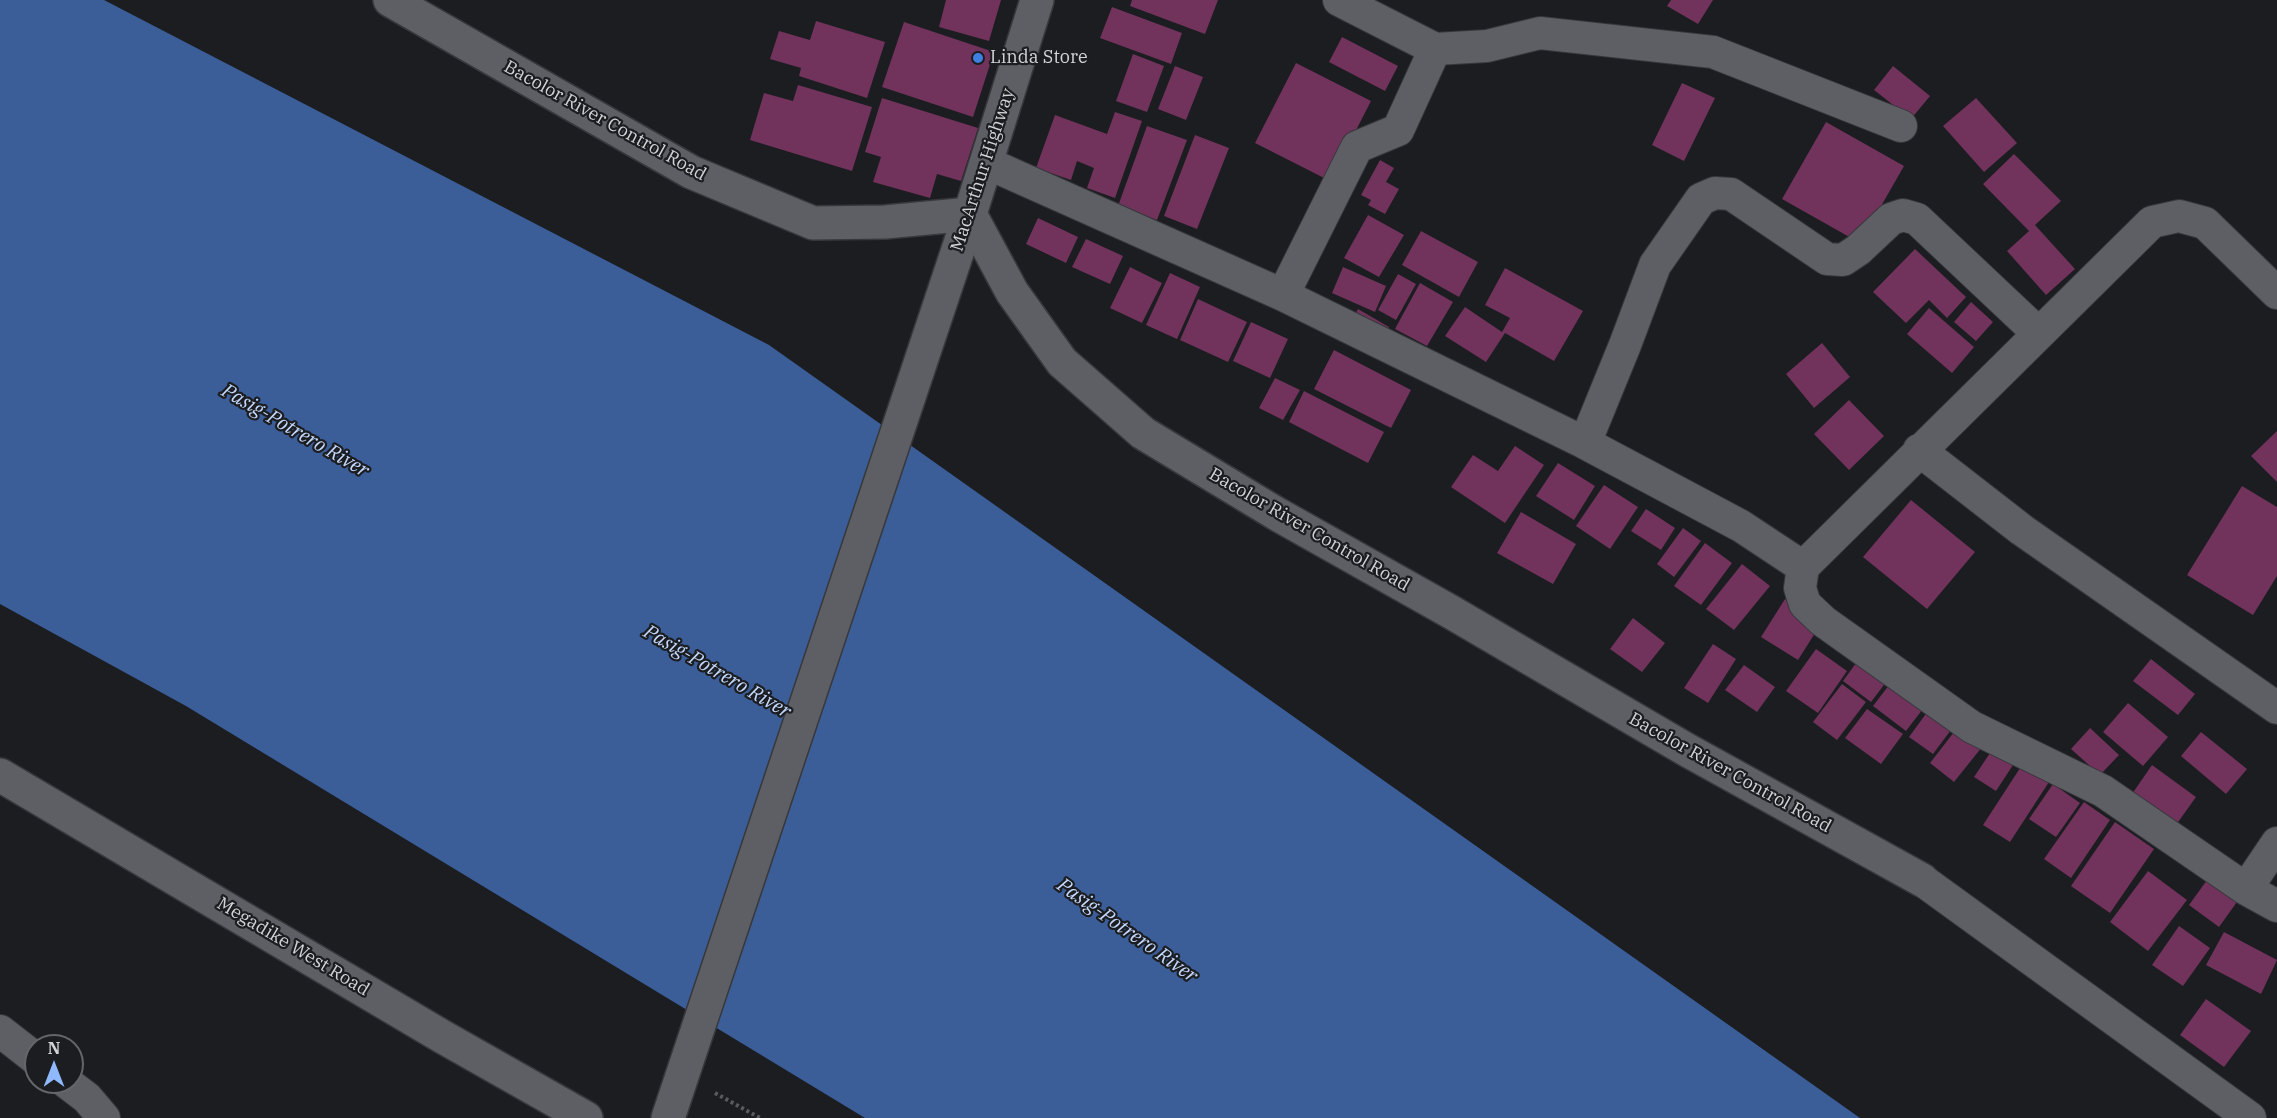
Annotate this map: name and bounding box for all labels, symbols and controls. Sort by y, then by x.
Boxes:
place label: Linda Store [990,47,1088,69]
marker: Linda Store [971,51,985,65]
street label: Bacolor River Control Road [500,56,710,186]
street label: MacArthur Highway [946,86,1020,254]
water label: Pasig-Potrero River [217,379,373,483]
street label: Bacolor River Control Road [1205,464,1413,596]
water label: Pasig-Potrero River [639,620,795,724]
street label: Bacolor River Control Road [1625,708,1835,838]
water label: Pasig-Potrero River [1052,874,1202,988]
street label: Megadike West Road [213,893,373,1001]
north arrow [24,1034,84,1094]
text: N [48,1038,60,1058]

